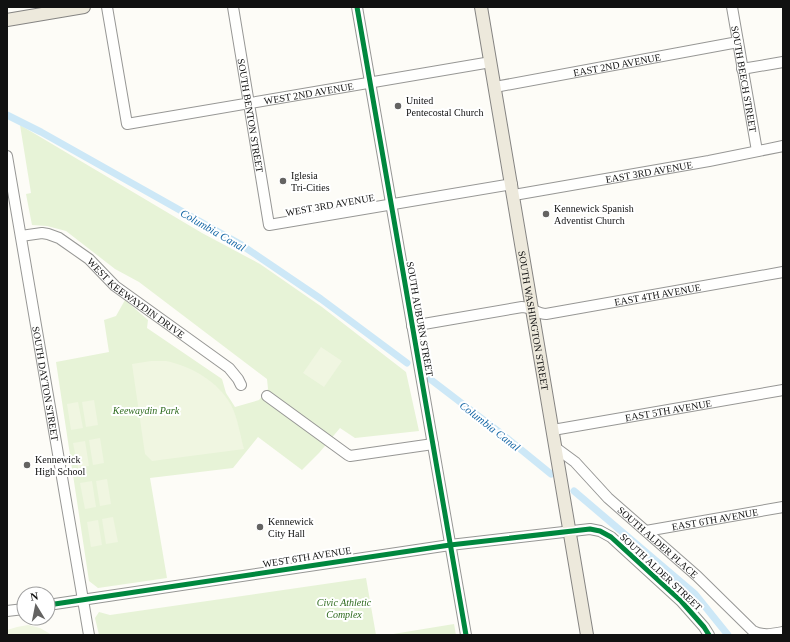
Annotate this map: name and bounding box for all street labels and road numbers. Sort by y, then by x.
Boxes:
street label: SOUTH BEECH STREET [730,25,759,133]
street label: EAST 2ND AVENUE [572,51,662,78]
street label: SOUTH BENTON STREET [236,58,266,173]
street label: WEST 2ND AVENUE [263,80,354,106]
street label: EAST 3RD AVENUE [605,158,693,184]
street label: WEST 3RD AVENUE [285,192,375,218]
street label: SOUTH WASHINGTON STREET [517,250,551,391]
street label: WEST KEEWAYDIN DRIVE [85,256,187,340]
street label: SOUTH AUBURN STREET [404,261,436,377]
street label: EAST 4TH AVENUE [613,281,702,307]
street label: SOUTH DAYTON STREET [31,325,61,442]
street label: EAST 5TH AVENUE [624,397,712,423]
street label: SOUTH ALDER PLACE [616,504,700,580]
street label: EAST 6TH AVENUE [671,506,759,532]
street label: SOUTH ALDER STREET [618,531,704,613]
street label: WEST 6TH AVENUE [262,545,352,569]

